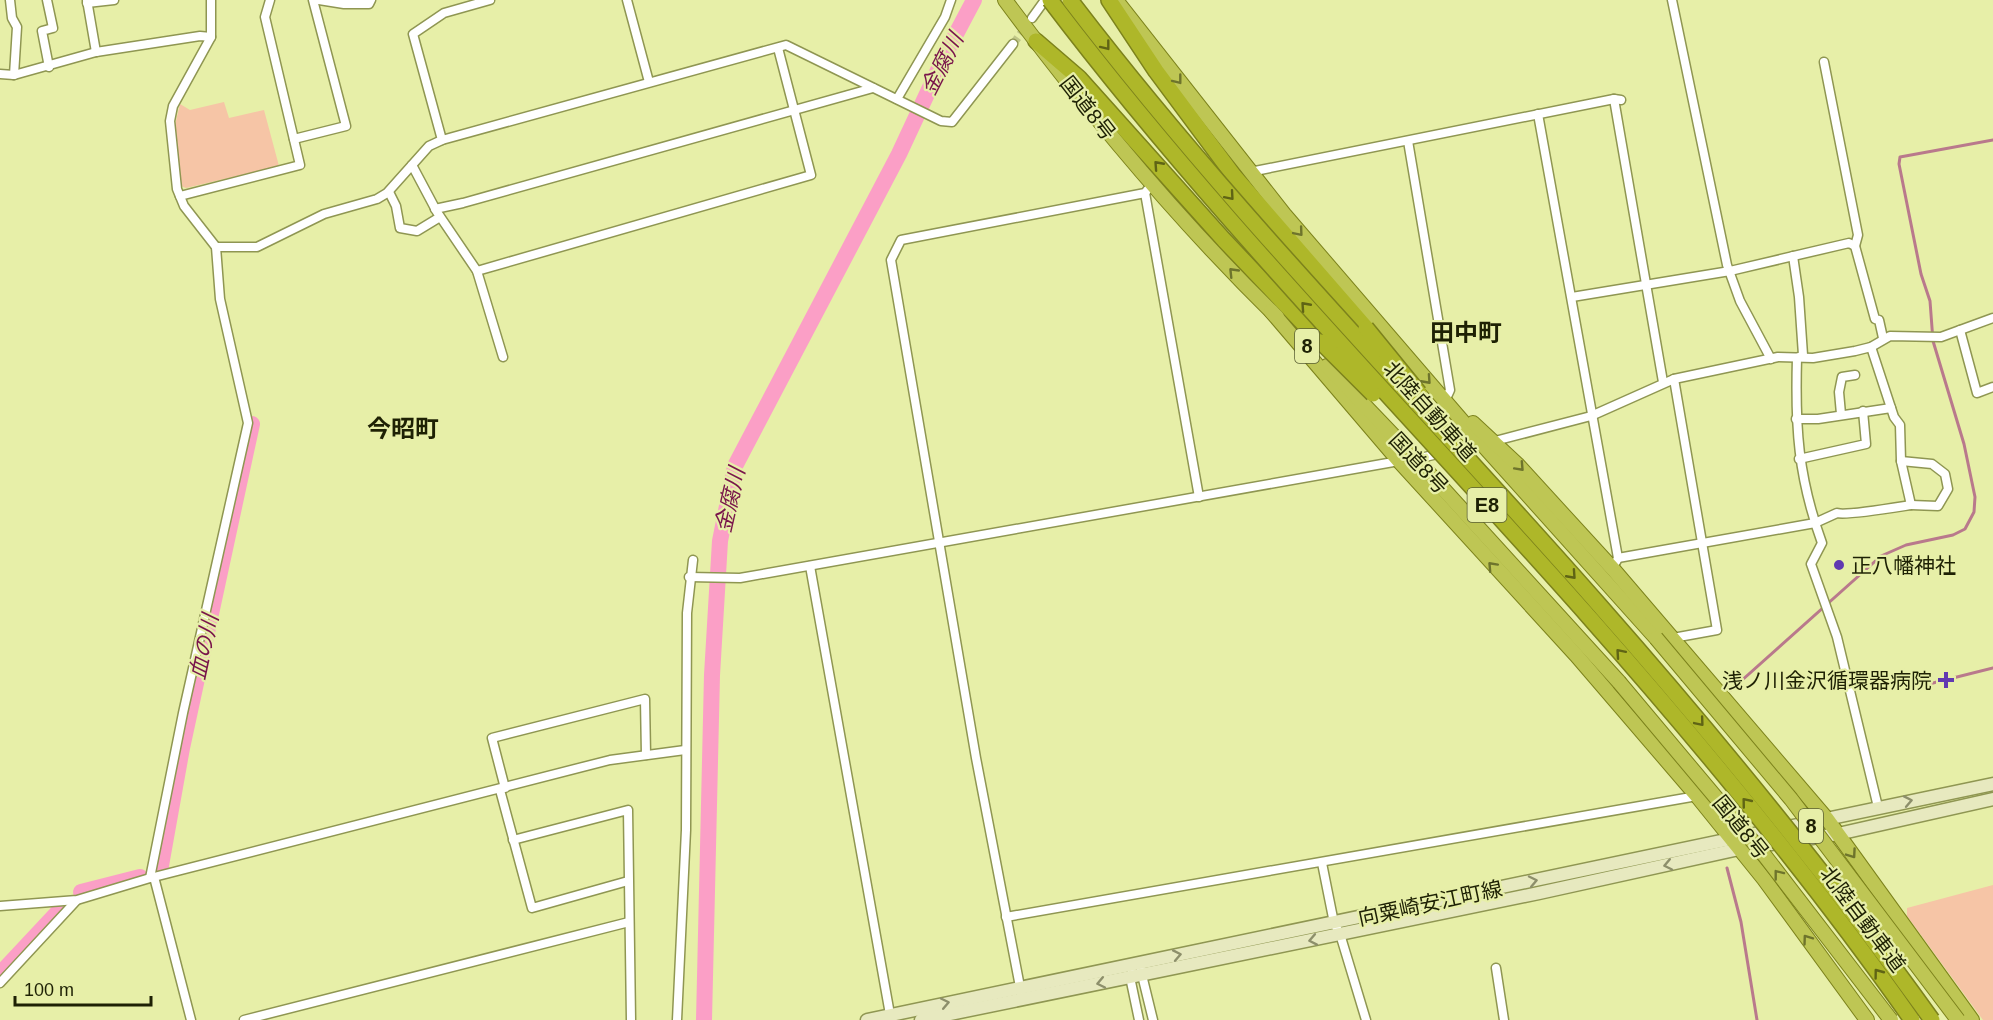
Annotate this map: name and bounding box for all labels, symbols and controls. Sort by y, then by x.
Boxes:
water label: 金腐川 [916,27,969,99]
one-way arrow [1098,39,1109,50]
street label: 国道8号 [1056,71,1120,145]
one-way arrow [1170,73,1181,84]
one-way arrow [1154,161,1165,172]
one-way arrow [1223,190,1234,200]
one-way arrow [1292,225,1303,236]
one-way arrow [1230,268,1241,279]
one-way arrow [1302,302,1313,313]
district label: 田中町 [1430,319,1502,346]
road number: 8 [1295,329,1319,363]
street label: 北陸自動車道 [1379,356,1481,466]
one-way arrow [1420,373,1431,383]
district label: 今昭町 [367,415,439,442]
street label: 国道8号 [1385,428,1453,498]
one-way arrow [1513,461,1524,471]
water label: 金腐川 [710,463,750,535]
road number: E8 [1468,488,1506,522]
place label: 正八幡神社 [1851,554,1956,577]
marker: 正八幡神社 [1832,558,1846,572]
one-way arrow [1488,562,1499,573]
one-way arrow [1565,568,1576,578]
water label: 血の川 [185,610,224,682]
one-way arrow [1616,649,1627,660]
place label: 浅ノ川金沢循環器病院 [1722,669,1932,692]
marker: 浅ノ川金沢循環器病院 [1937,671,1955,689]
one-way arrow [1693,715,1704,726]
street label: 国道8号 [1709,791,1773,863]
one-way arrow [1903,795,1913,808]
one-way arrow [1742,797,1753,808]
road number: 8 [1799,809,1823,843]
one-way arrow [1845,848,1856,859]
one-way arrow [1663,857,1673,870]
street label: 北陸自動車道 [1816,862,1910,976]
one-way arrow [1775,870,1786,881]
one-way arrow [1527,875,1537,888]
street label: 向粟崎安江町線 [1356,876,1504,930]
one-way arrow [1308,933,1318,946]
one-way arrow [1804,935,1815,946]
one-way arrow [1172,949,1182,962]
one-way arrow [1874,968,1885,979]
scale bar [15,969,152,1007]
one-way arrow [1097,976,1107,989]
text: 100 m [24,980,74,1000]
one-way arrow [940,997,950,1010]

